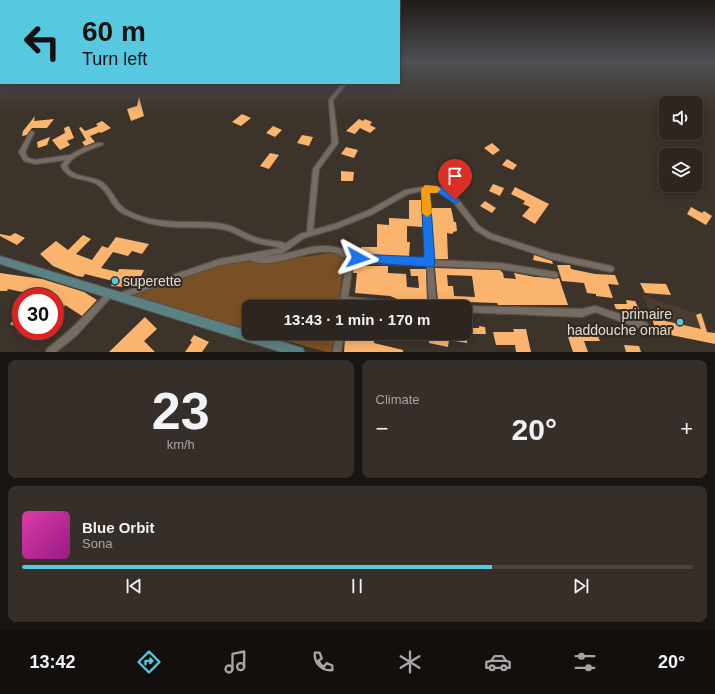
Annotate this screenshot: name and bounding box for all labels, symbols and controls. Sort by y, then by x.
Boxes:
icon: left [16,16,68,68]
text: 60 m [82,16,146,47]
text: Turn left [82,49,147,69]
map controls [659,96,703,192]
button: sound [659,96,703,140]
button: layers [659,148,703,192]
pin [438,159,472,200]
icon: arrive [444,165,466,187]
position arrow [337,237,379,279]
place label: superette [123,273,182,289]
marker: superette [110,276,120,286]
speed limit sign: 30 [12,288,64,340]
place label: primaire haddouche omar [567,306,672,338]
text: 13:43 · 1 min · 170 m [284,311,430,328]
marker: primaire haddouche omar [675,317,685,327]
text: 23 [152,382,210,440]
text: Climate [376,392,420,407]
text: 20° [512,413,557,446]
text: − [376,416,388,441]
text: + [680,416,693,441]
text: km/h [167,437,195,452]
text: Blue Orbit [82,519,155,536]
text: Sona [82,536,112,551]
icon: previous [123,575,145,597]
icon: pause [346,575,368,597]
icon: next [570,575,592,597]
icon: directions [135,648,163,676]
icon: music [222,648,250,676]
icon: phone [309,648,337,676]
icon: climate [396,648,424,676]
icon: car [484,648,512,676]
icon: filters [571,648,599,676]
text: 13:42 [30,652,76,672]
text: 20° [658,652,685,672]

